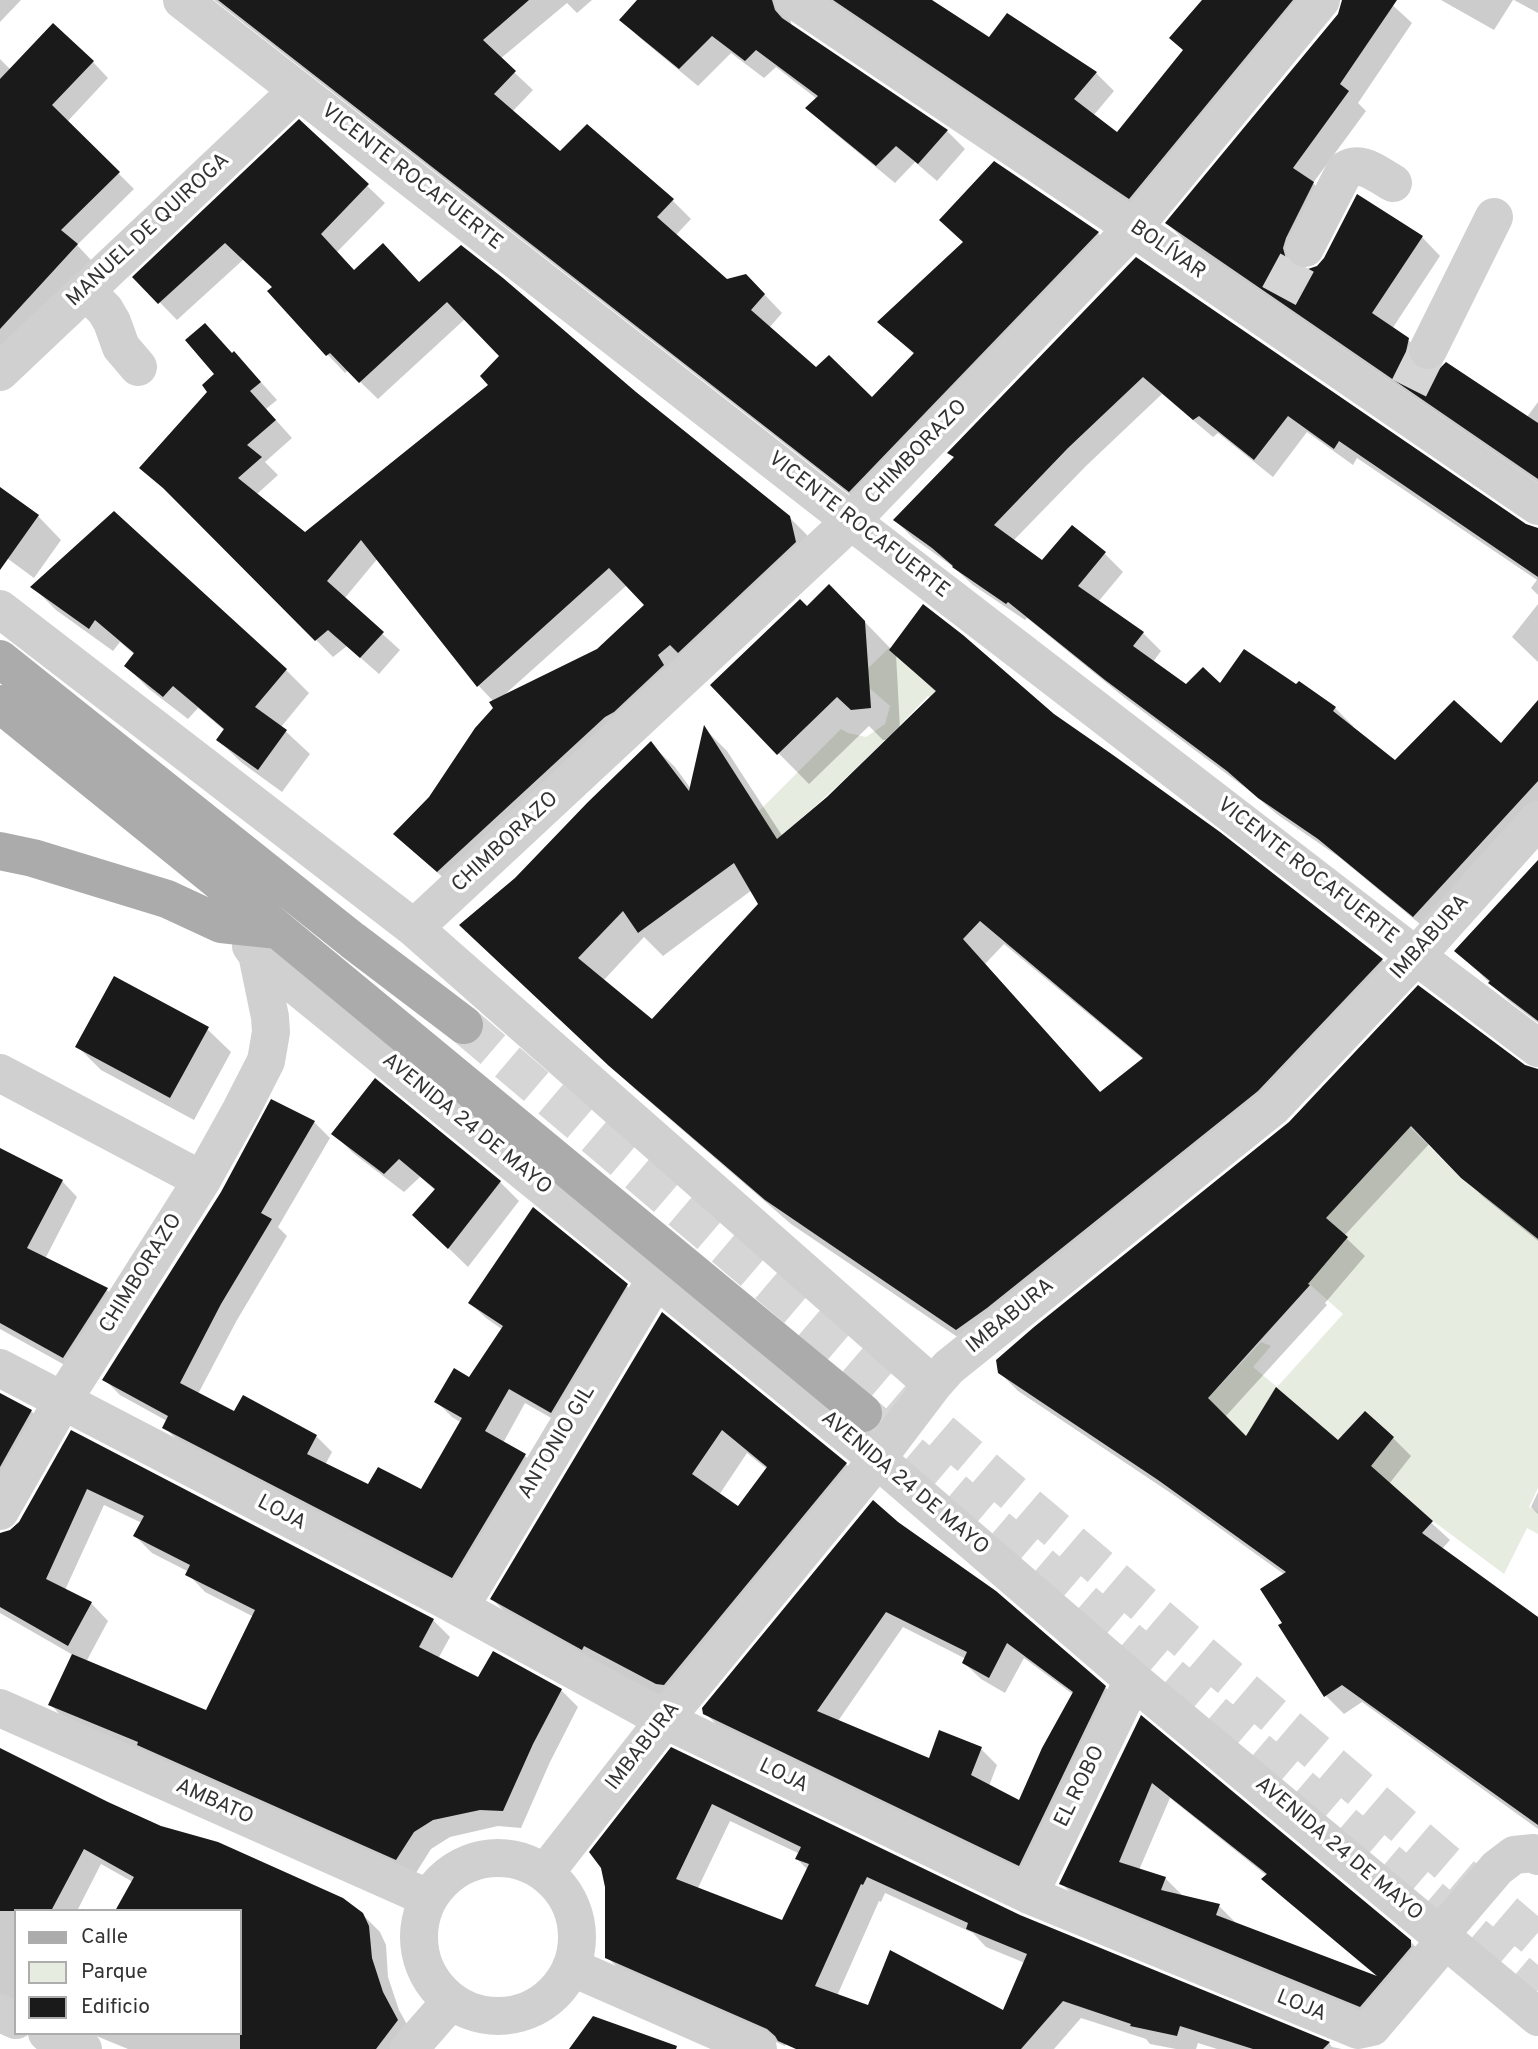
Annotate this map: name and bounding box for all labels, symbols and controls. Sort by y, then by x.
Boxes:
street label: VICENTE ROCAFUERTE [315,99,507,257]
street label: MANUEL DE QUIROGA [62,149,236,313]
street label: BOLÍVAR [1124,216,1210,286]
street label: CHIMBORAZO [861,395,973,511]
street label: VICENTE ROCAFUERTE [762,447,954,605]
street label: CHIMBORAZO [448,787,564,899]
street label: VICENTE ROCAFUERTE [1211,793,1403,951]
street label: IMBABURA [1386,890,1476,986]
street label: AVENIDA 24 DE MAYO [376,1049,556,1201]
street label: CHIMBORAZO [95,1210,189,1338]
street label: IMBABURA [962,1274,1060,1360]
street label: ANTONIO GIL [514,1382,602,1504]
street label: AVENIDA 24 DE MAYO [815,1407,993,1561]
street label: LOJA [252,1491,310,1537]
street label: IMBABURA [602,1698,686,1796]
street label: EL ROBO [1051,1742,1111,1832]
street label: LOJA [754,1754,812,1800]
street label: AVENIDA 24 DE MAYO [1249,1773,1427,1927]
street label: AMBATO [171,1775,257,1831]
legend [14,1909,242,2035]
text: Calle [81,1924,128,1951]
text: Parque [81,1959,148,1986]
street label: LOJA [1272,1986,1330,2028]
text: Edificio [81,1994,150,2021]

